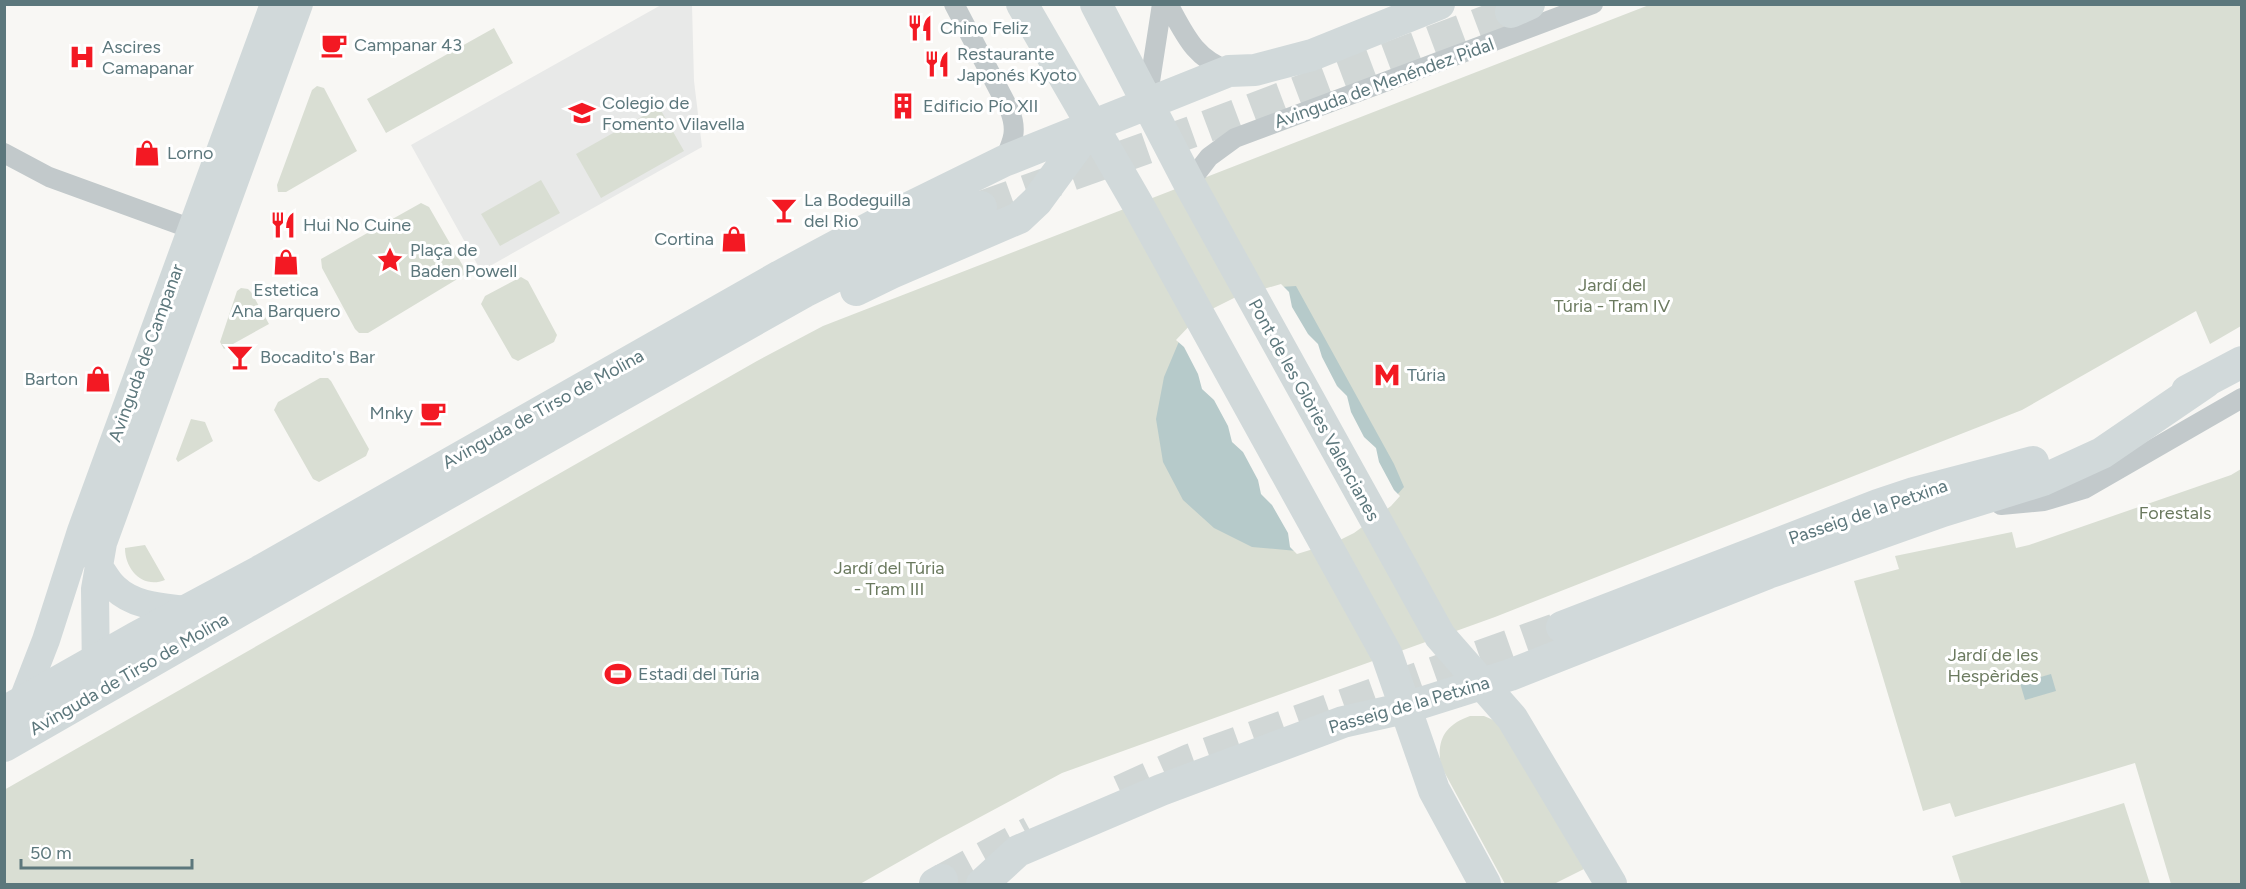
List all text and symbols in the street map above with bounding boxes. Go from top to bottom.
restaurant icon: Chino Feliz [905,13,935,43]
place label: Chino Feliz [940,17,1029,39]
cafe icon: Campanar 43 [319,30,349,60]
street label: Avinguda de Menéndez Pidal [1271,33,1497,133]
place label: Campanar 43 [354,34,462,56]
place label: Ascires Camapanar [102,36,194,79]
hospital icon: Ascires Camapanar [67,42,97,72]
place label: Restaurante Japonés Kyoto [957,43,1077,86]
restaurant icon: Restaurante Japonés Kyoto [922,49,952,79]
building icon: Edificio Pío XII [888,91,918,121]
place label: Colegio de Fomento Vilavella [602,92,745,135]
place label: Edificio Pío XII [923,95,1038,117]
school or university icon: Colegio de Fomento Vilavella [567,98,597,128]
shop icon: Lorno [132,138,162,168]
place label: Lorno [167,142,213,164]
place label: La Bodeguilla del Rio [804,189,911,232]
bar icon: La Bodeguilla del Rio [769,195,799,225]
restaurant icon: Hui No Cuine [268,210,298,240]
place label: Hui No Cuine [303,214,411,236]
shop icon: Cortina [719,224,749,254]
place label: Cortina [654,228,714,250]
place label: Plaça de Baden Powell [410,239,517,282]
place icon: Plaça de Baden Powell [375,245,405,275]
shop icon: Estetica Ana Barquero [271,247,301,277]
street label: Avinguda de Campanar [104,261,188,445]
park label: Jardí del Túria - Tram IV [1554,274,1671,317]
place label: Estetica Ana Barquero [232,279,340,322]
street label: Pont de les Glòries Valencianes [1244,295,1384,525]
bar icon: Bocadito's Bar [225,342,255,372]
street label: Avinguda de Tirso de Molina [439,344,647,474]
place label: Bocadito's Bar [260,346,375,368]
metro station icon: Túria [1372,360,1402,390]
shop icon: Barton [83,364,113,394]
place label: Túria [1407,364,1446,386]
place label: Barton [24,368,78,390]
cafe icon: Mnky [418,398,448,428]
place label: Mnky [370,402,414,424]
street label: Passeig de la Petxina [1786,475,1950,549]
park label: Forestals [2139,502,2211,524]
park label: Jardí del Túria - Tram III [833,557,945,600]
street label: Avinguda de Tirso de Molina [25,608,233,740]
park label: Jardí de les Hespèrides [1947,644,2039,687]
sports icon: Estadi del Túria [603,659,633,689]
place label: Estadi del Túria [638,663,760,685]
street label: Passeig de la Petxina [1326,671,1492,739]
scale bar [21,832,192,870]
text: 50 m [30,842,72,864]

